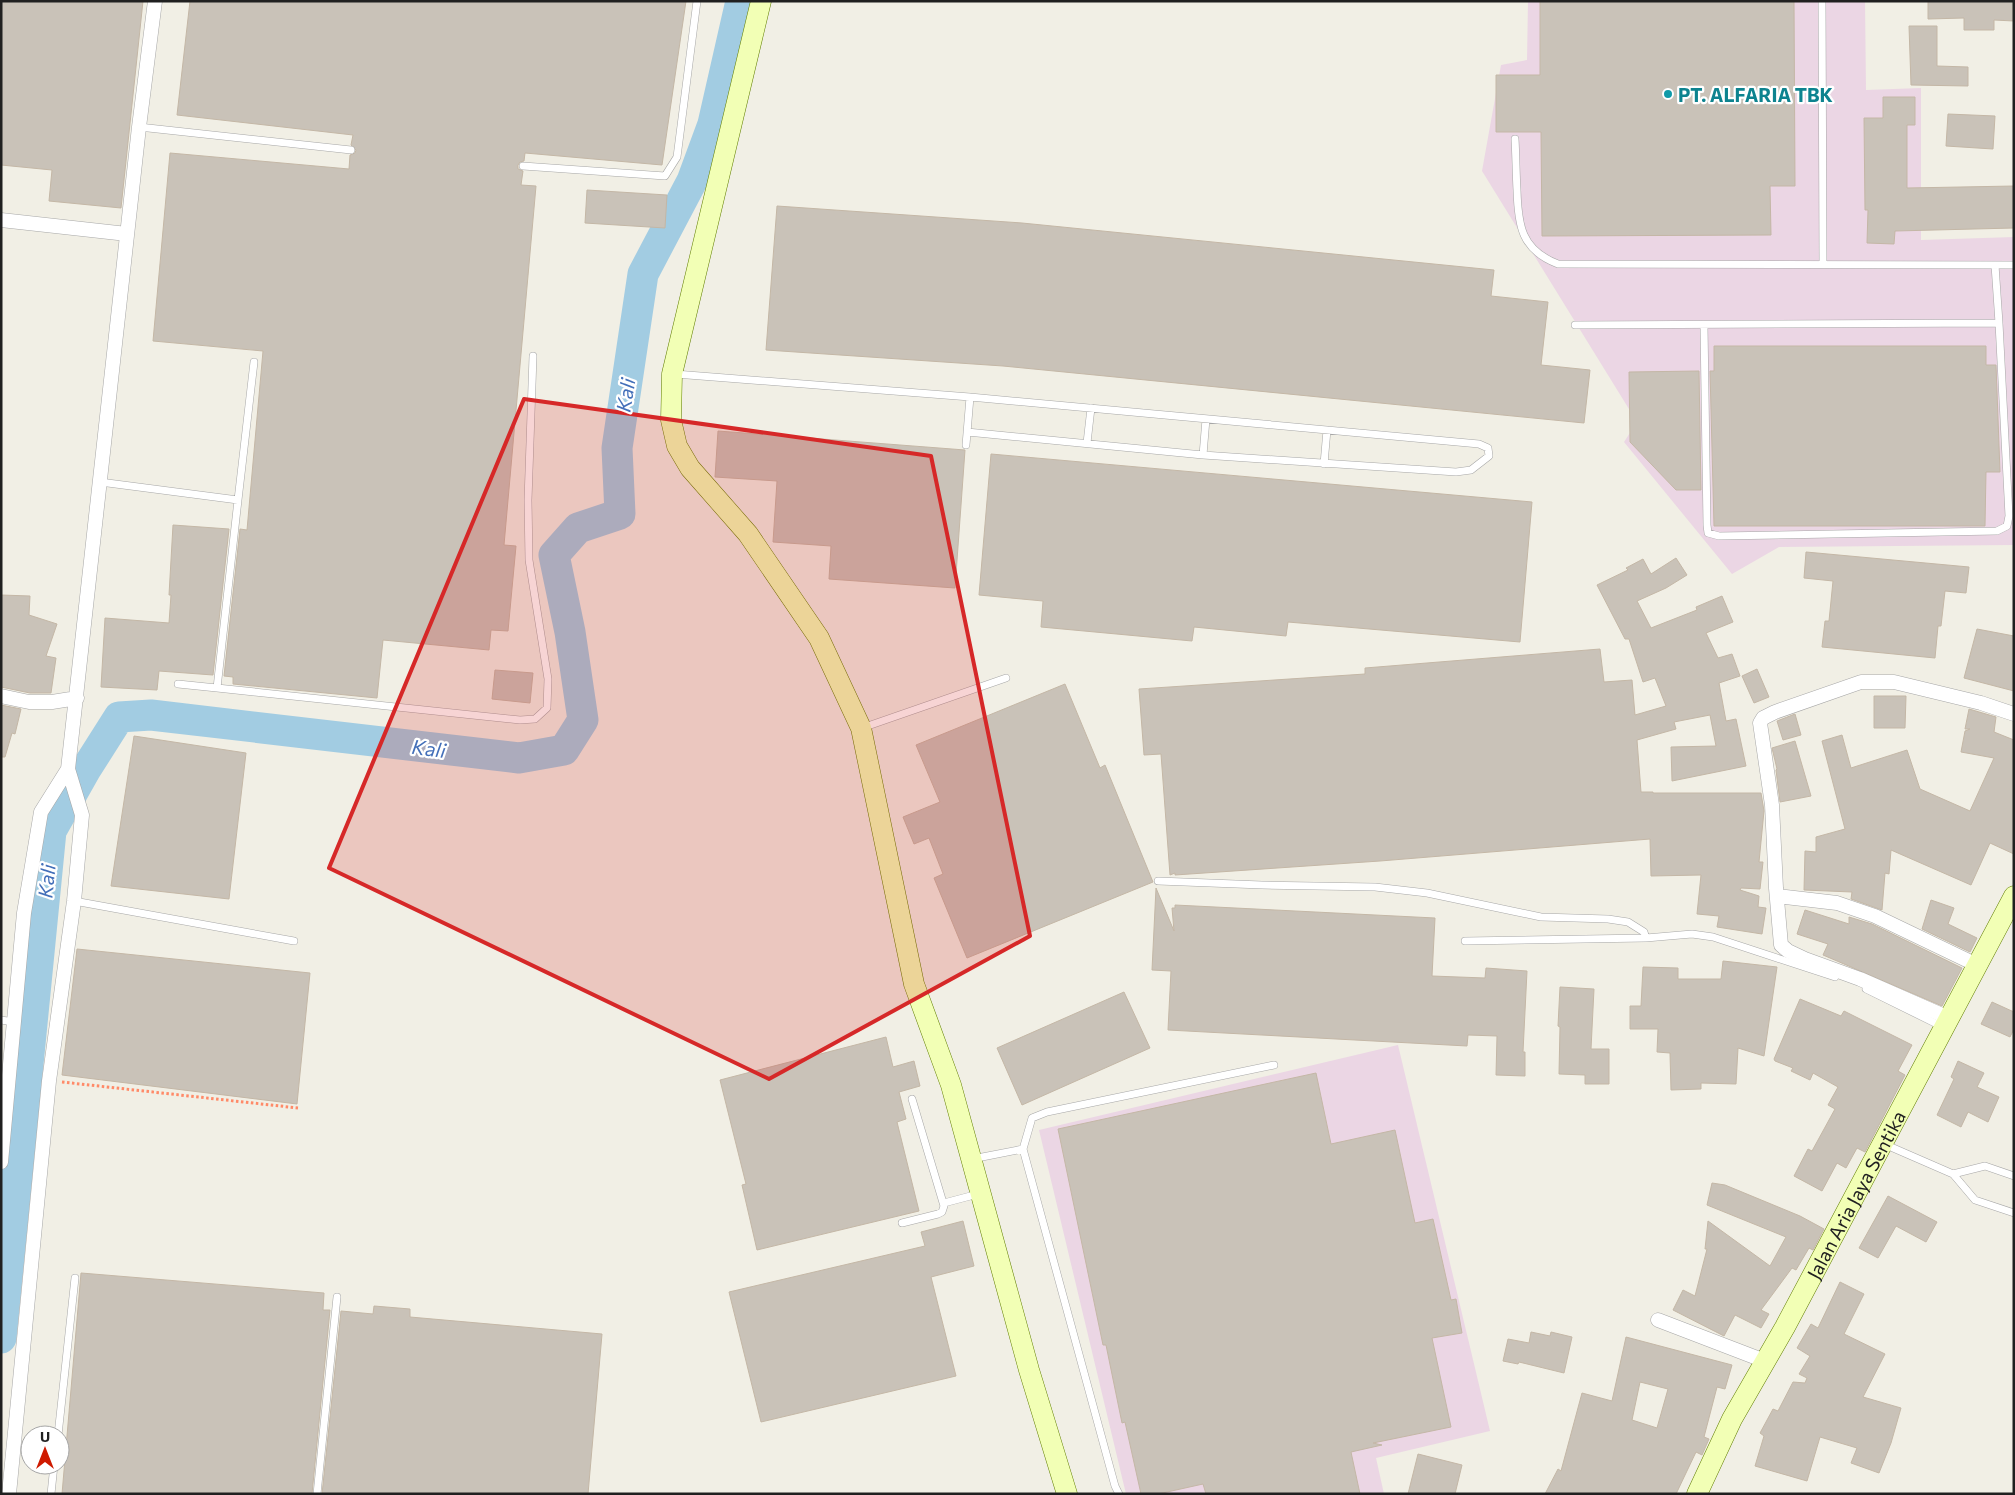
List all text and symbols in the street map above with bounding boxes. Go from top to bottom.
place label: PT. ALFARIA TBK [1678,83,1833,106]
marker: PT. ALFARIA TBK [1662,88,1674,100]
water label: Kali [610,375,640,414]
water label: Kali [411,734,448,762]
water label: Kali [32,862,60,899]
street label: Jalan Aria Jaya Sentika [1801,1106,1910,1283]
north arrow [20,1425,70,1475]
text: U [40,1428,50,1445]

